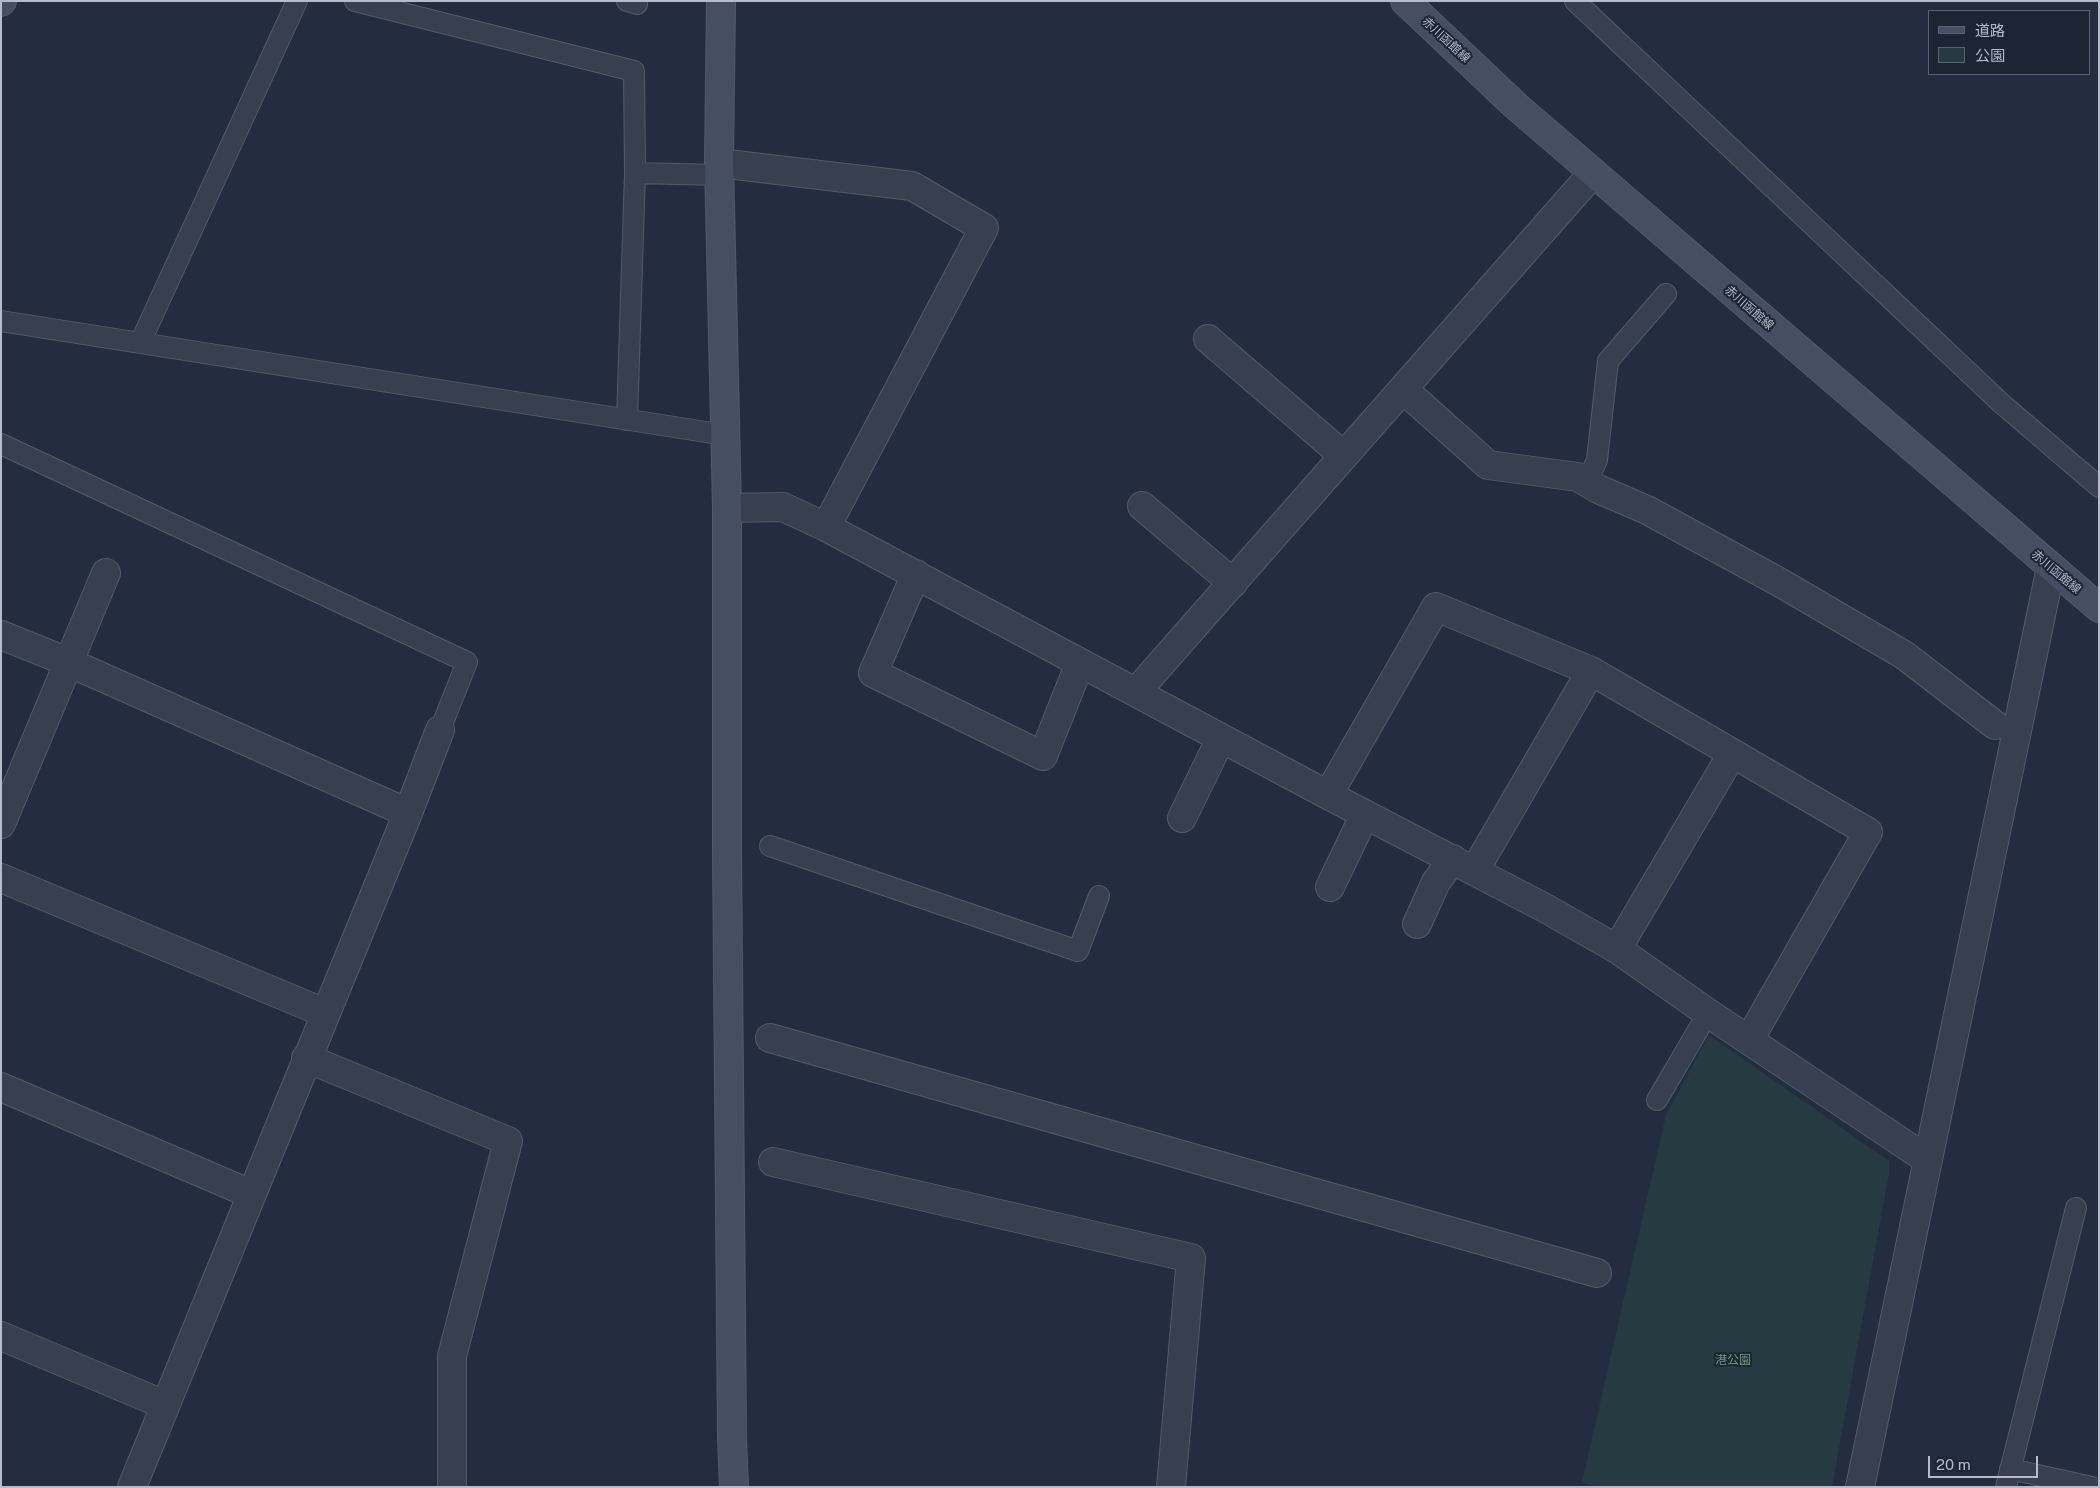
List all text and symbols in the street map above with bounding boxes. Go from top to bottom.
legend [1928,10,2090,75]
street label: 赤川函館線 [1419,14,1473,66]
text: 道路 [1975,22,2005,39]
text: 公園 [1975,47,2005,64]
street label: 赤川函館線 [1722,283,1776,333]
street label: 赤川函館線 [2028,547,2084,597]
park label: 港公園 [1715,1353,1751,1367]
scale bar [1930,1446,2040,1478]
text: 20 m [1936,1456,1971,1473]

